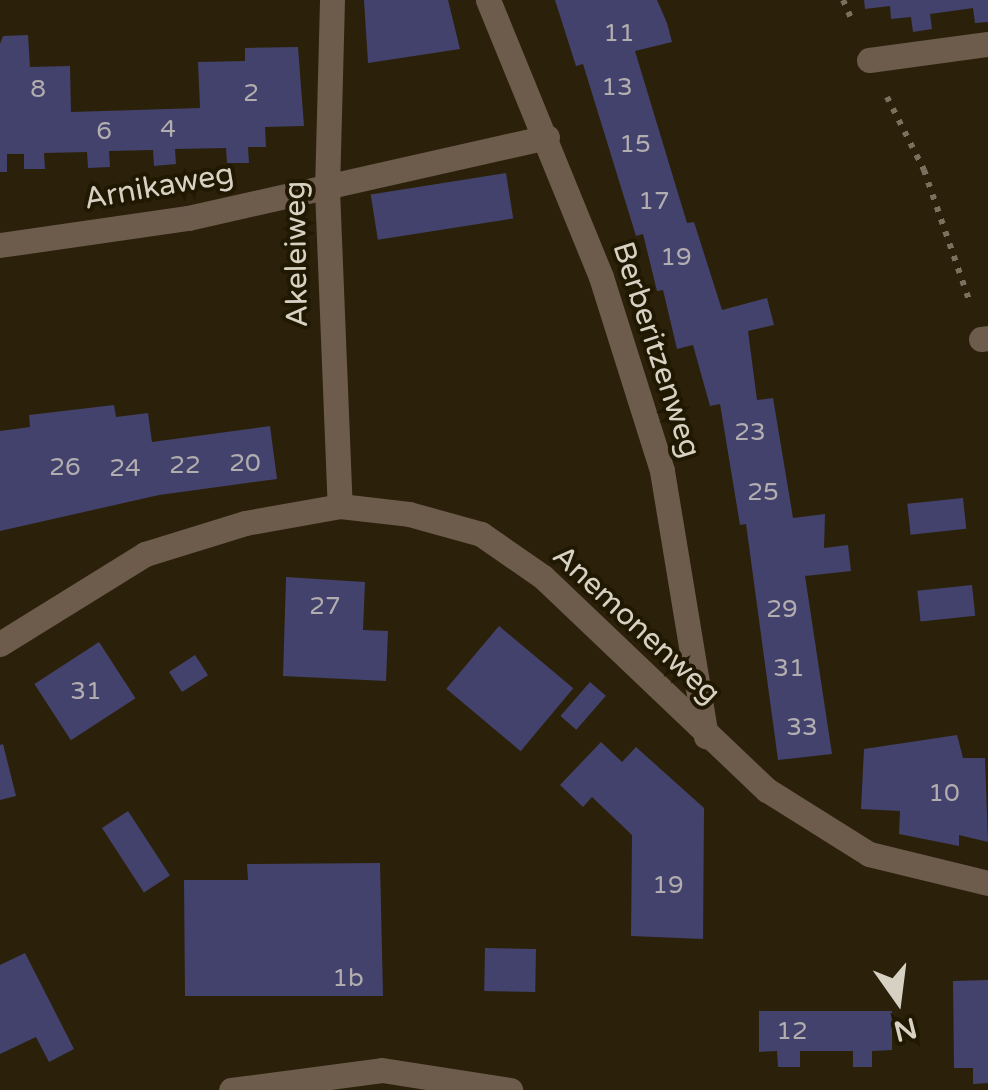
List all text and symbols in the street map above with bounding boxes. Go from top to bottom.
house number: 11 [603,18,635,48]
house number: 13 [601,72,633,102]
house number: 8 [30,74,46,104]
house number: 2 [243,78,259,108]
house number: 4 [160,114,176,144]
house number: 6 [96,116,112,146]
house number: 15 [619,129,651,159]
street label: Arnikaweg [81,156,237,218]
street label: Akeleiweg [278,180,316,328]
house number: 17 [638,186,670,216]
street label: Berberitzenweg [604,238,708,462]
house number: 19 [660,242,692,272]
house number: 23 [734,417,766,447]
house number: 20 [229,448,261,478]
house number: 22 [169,450,201,480]
house number: 26 [49,452,81,482]
house number: 24 [109,453,141,483]
house number: 25 [747,477,779,507]
street label: Anemonenweg [545,538,727,712]
house number: 27 [309,591,341,621]
house number: 29 [766,594,798,624]
house number: 31 [773,653,805,683]
house number: 31 [70,676,102,706]
house number: 33 [786,712,818,742]
house number: 10 [928,778,960,808]
house number: 19 [652,870,684,900]
north arrow [848,950,948,1050]
house number: 1b [332,963,364,993]
text: N [890,1010,920,1048]
house number: 12 [776,1016,808,1046]

